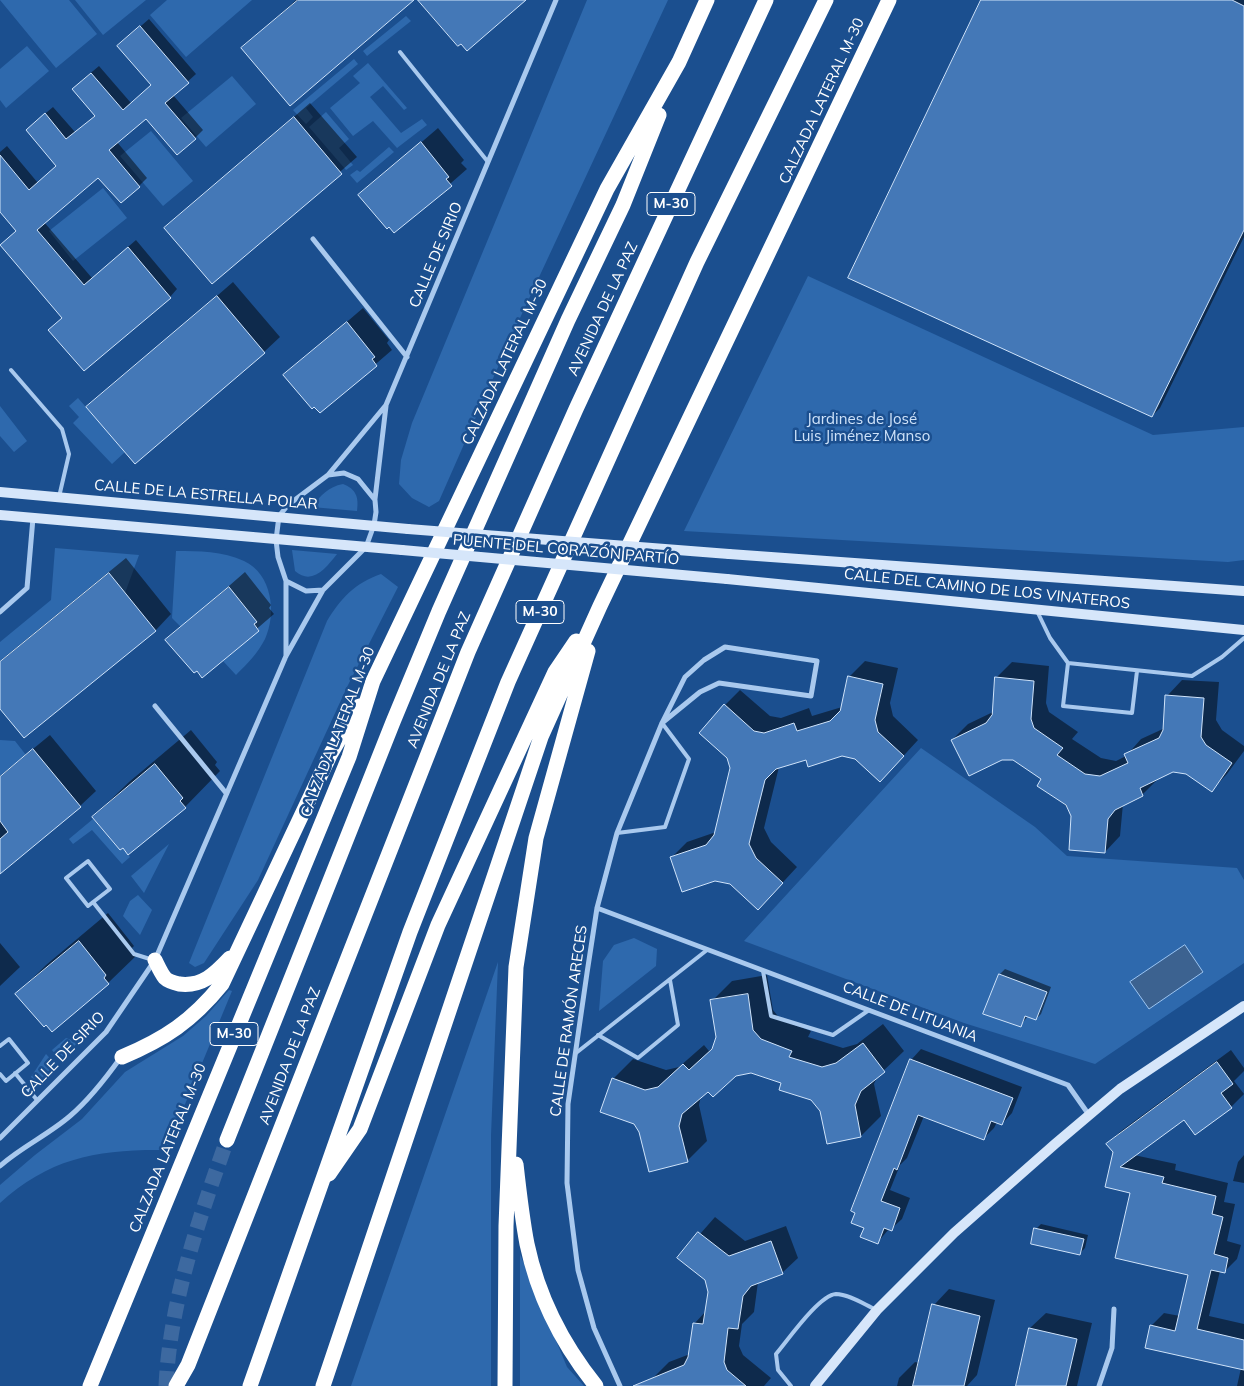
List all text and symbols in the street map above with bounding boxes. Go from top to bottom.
street label: CALZADA LATERAL M-30 [776,15,868,187]
road number: M-30 [647,192,695,215]
street label: CALLE DE SIRIO [406,199,466,311]
street label: AVENIDA DE LA PAZ [564,239,642,379]
street label: CALZADA LATERAL M-30 [459,276,551,448]
park label: Jardines de José Luis Jiménez Manso [794,410,930,445]
street label: CALLE DE LA ESTRELLA POLAR [93,476,319,514]
street label: PUENTE DEL CORAZÓN PARTÍO [452,531,680,569]
street label: CALLE DEL CAMINO DE LOS VINATEROS [843,565,1131,613]
road number: M-30 [516,600,564,624]
street label: AVENIDA DE LA PAZ [403,609,475,751]
street label: CALZADA LATERAL M-30 [297,644,379,820]
street label: CALLE DE RAMÓN ARECES [547,924,591,1118]
street label: CALLE DE LITUANIA [840,978,980,1046]
street label: AVENIDA DE LA PAZ [255,985,325,1127]
street label: CALLE DE SIRIO [17,1008,109,1102]
road number: M-30 [210,1022,258,1046]
street label: CALZADA LATERAL M-30 [126,1061,210,1235]

